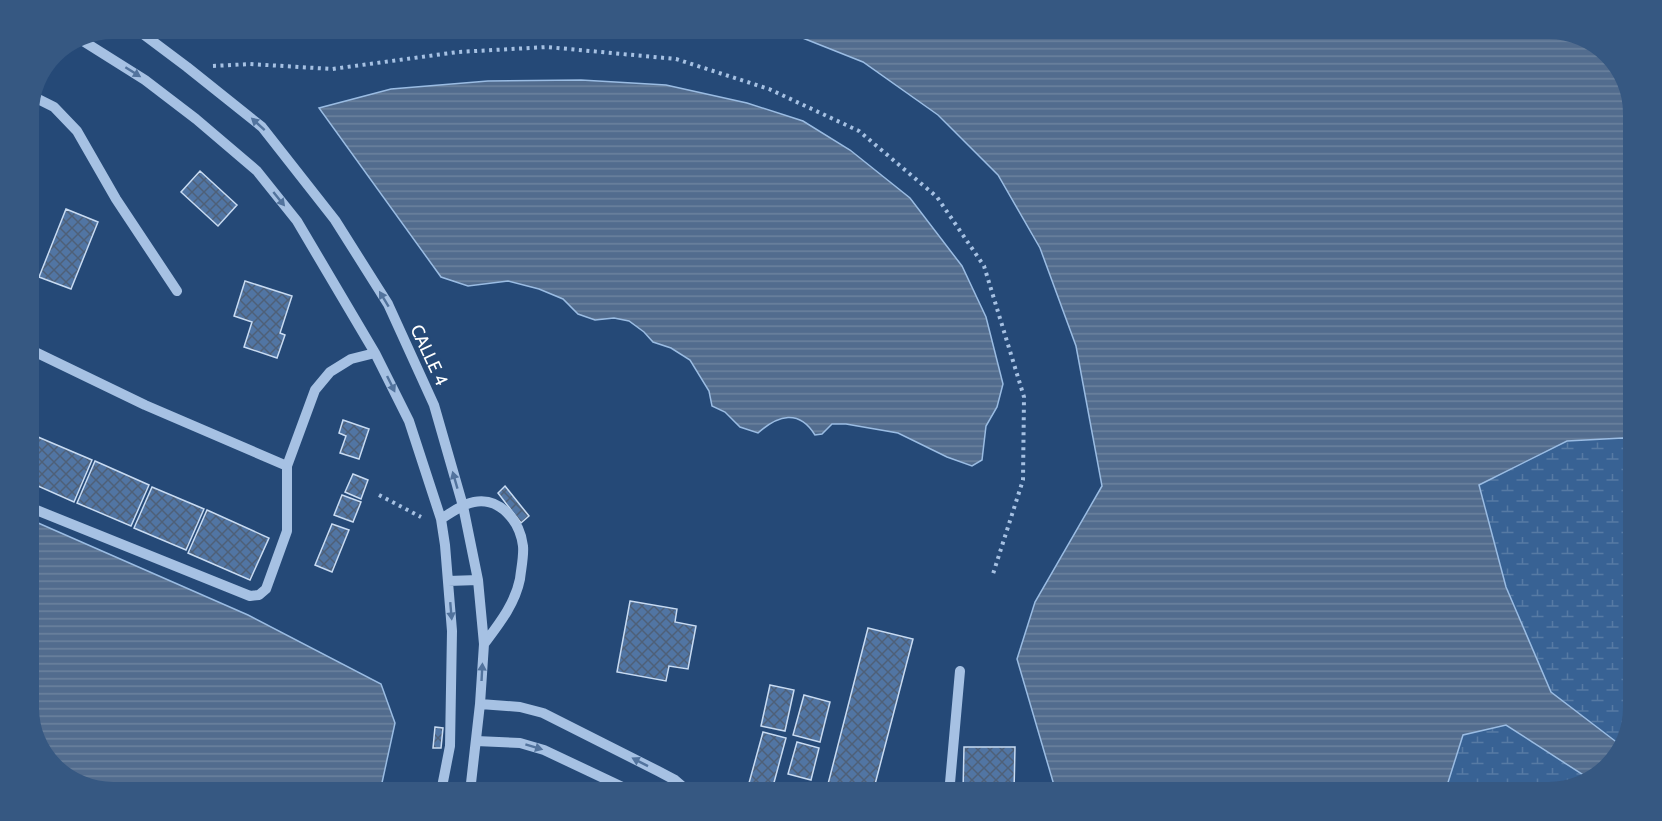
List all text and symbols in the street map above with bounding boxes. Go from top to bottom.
one-way arrow [125,66,141,77]
one-way arrow [251,118,266,131]
one-way arrow [273,191,286,207]
one-way arrow [379,290,389,307]
street label: CALLE 4 [405,321,453,389]
one-way arrow [386,375,395,392]
one-way arrow [450,471,459,489]
one-way arrow [446,602,456,621]
one-way arrow [478,662,487,681]
one-way arrow [525,743,543,752]
one-way arrow [632,757,649,767]

